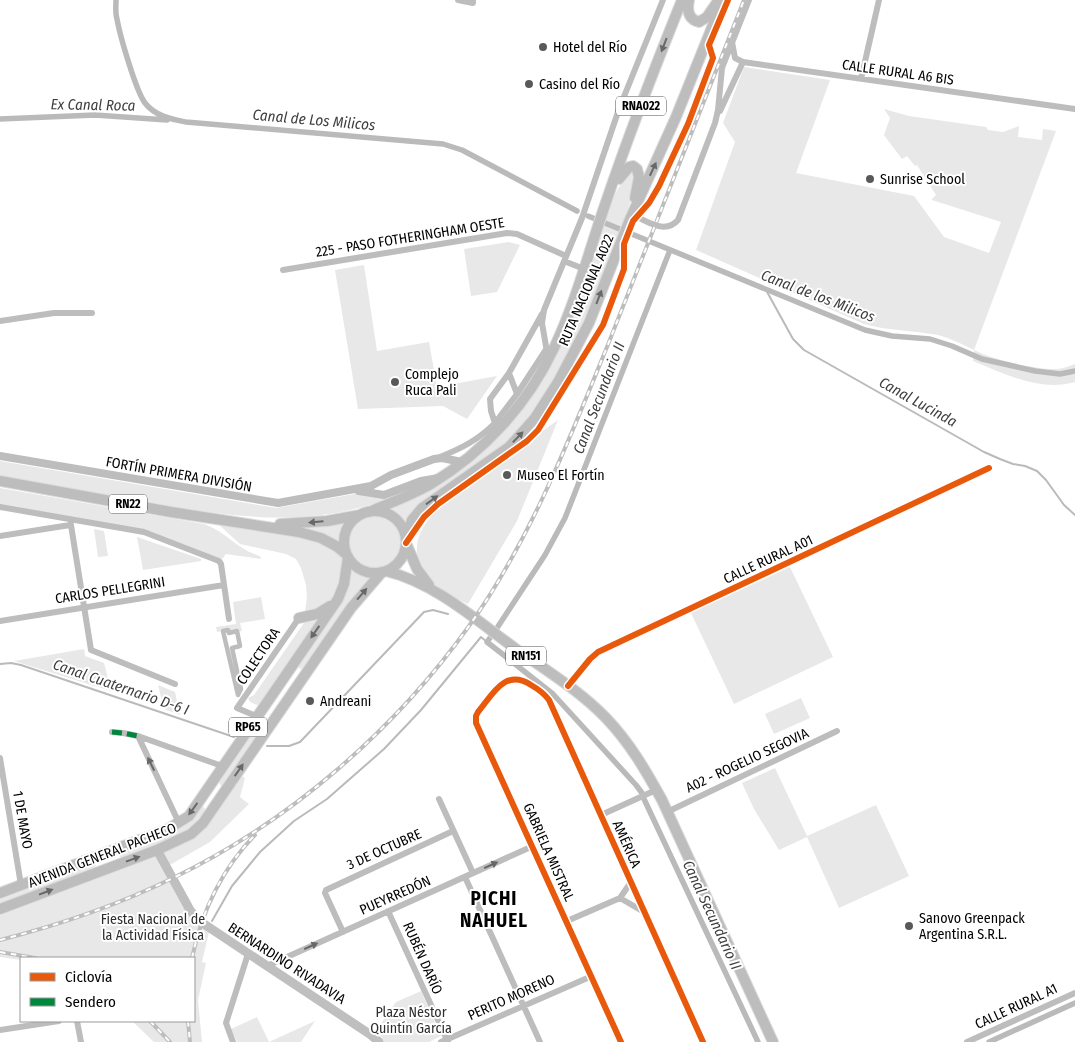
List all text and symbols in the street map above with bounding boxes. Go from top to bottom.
one-way arrow [660,38,668,53]
place label: Hotel del Río [553,39,627,56]
marker: Hotel del Río [537,41,549,53]
street label: CALLE RURAL A6 BIS [841,56,955,89]
place label: Casino del Río [539,76,620,93]
marker: Casino del Río [523,78,535,90]
water label: Ex Canal Roca [50,95,136,115]
road number: RNA022 [616,96,666,115]
water label: Canal de Los Milicos [252,106,377,134]
one-way arrow [649,162,657,176]
place label: Sunrise School [880,171,965,188]
marker: Sunrise School [864,173,876,185]
street label: 225 - PASO FOTHERINGHAM OESTE [314,214,506,261]
street label: RUTA NACIONAL A022 [555,232,618,349]
water label: Canal de los Milicos [759,266,878,326]
one-way arrow [596,290,604,304]
water label: Canal Secundario II [569,340,629,456]
place label: Complejo Ruca Pali [405,366,459,399]
water label: Canal Lucinda [876,373,960,431]
marker: Complejo Ruca Pali [389,376,401,388]
one-way arrow [512,431,524,443]
street label: FORTÍN PRIMERA DIVISIÓN [105,452,253,496]
place label: Museo El Fortín [517,467,605,484]
marker: Museo El Fortín [501,469,513,481]
road number: RN22 [109,494,147,514]
one-way arrow [425,495,438,506]
one-way arrow [308,518,324,526]
street label: CALLE RURAL A01 [721,531,816,588]
street label: CARLOS PELLEGRINI [54,573,166,608]
one-way arrow [357,587,368,600]
street label: COLECTORA [233,624,284,688]
one-way arrow [310,625,320,639]
road number: RN151 [506,646,546,666]
water label: Canal Cuaternario D-6 I [51,655,191,719]
place label: Andreani [320,693,371,710]
marker: Andreani [304,695,316,707]
road number: RP65 [229,718,267,736]
street label: A02 - ROGELIO SEGOVIA [683,724,812,796]
one-way arrow [147,757,155,771]
one-way arrow [234,763,244,777]
street label: 1 DE MAYO [9,790,36,851]
street label: GABRIELA MISTRAL [519,800,578,904]
one-way arrow [188,803,198,816]
street label: AMÉRICA [609,818,646,871]
street label: AVENIDA GENERAL PACHECO [26,819,179,892]
street label: 3 DE OCTUBRE [344,825,425,873]
one-way arrow [126,855,141,863]
water label: Canal Secundario II [679,858,745,972]
one-way arrow [484,860,498,868]
street label: PUEYRREDÓN [356,871,434,919]
district label: PICHI NAHUEL [460,887,528,932]
one-way arrow [39,888,54,896]
place label: Sanovo Greenpack Argentina S.R.L. [919,910,1025,943]
park label: Fiesta Nacional de la Actividad Física [101,911,205,944]
street label: BERNARDINO RIVADAVIA [225,919,349,1008]
street label: RUBÉN DARÍO [399,919,447,997]
marker: Sanovo Greenpack Argentina S.R.L. [903,920,915,932]
one-way arrow [304,942,318,950]
legend [20,957,195,1022]
text: Ciclovía [65,968,112,986]
street label: PERITO MORENO [465,971,557,1024]
street label: CALLE RURAL A1 [972,980,1060,1033]
text: Sendero [65,993,116,1011]
park label: Plaza Néstor Quintín García [370,1004,452,1037]

